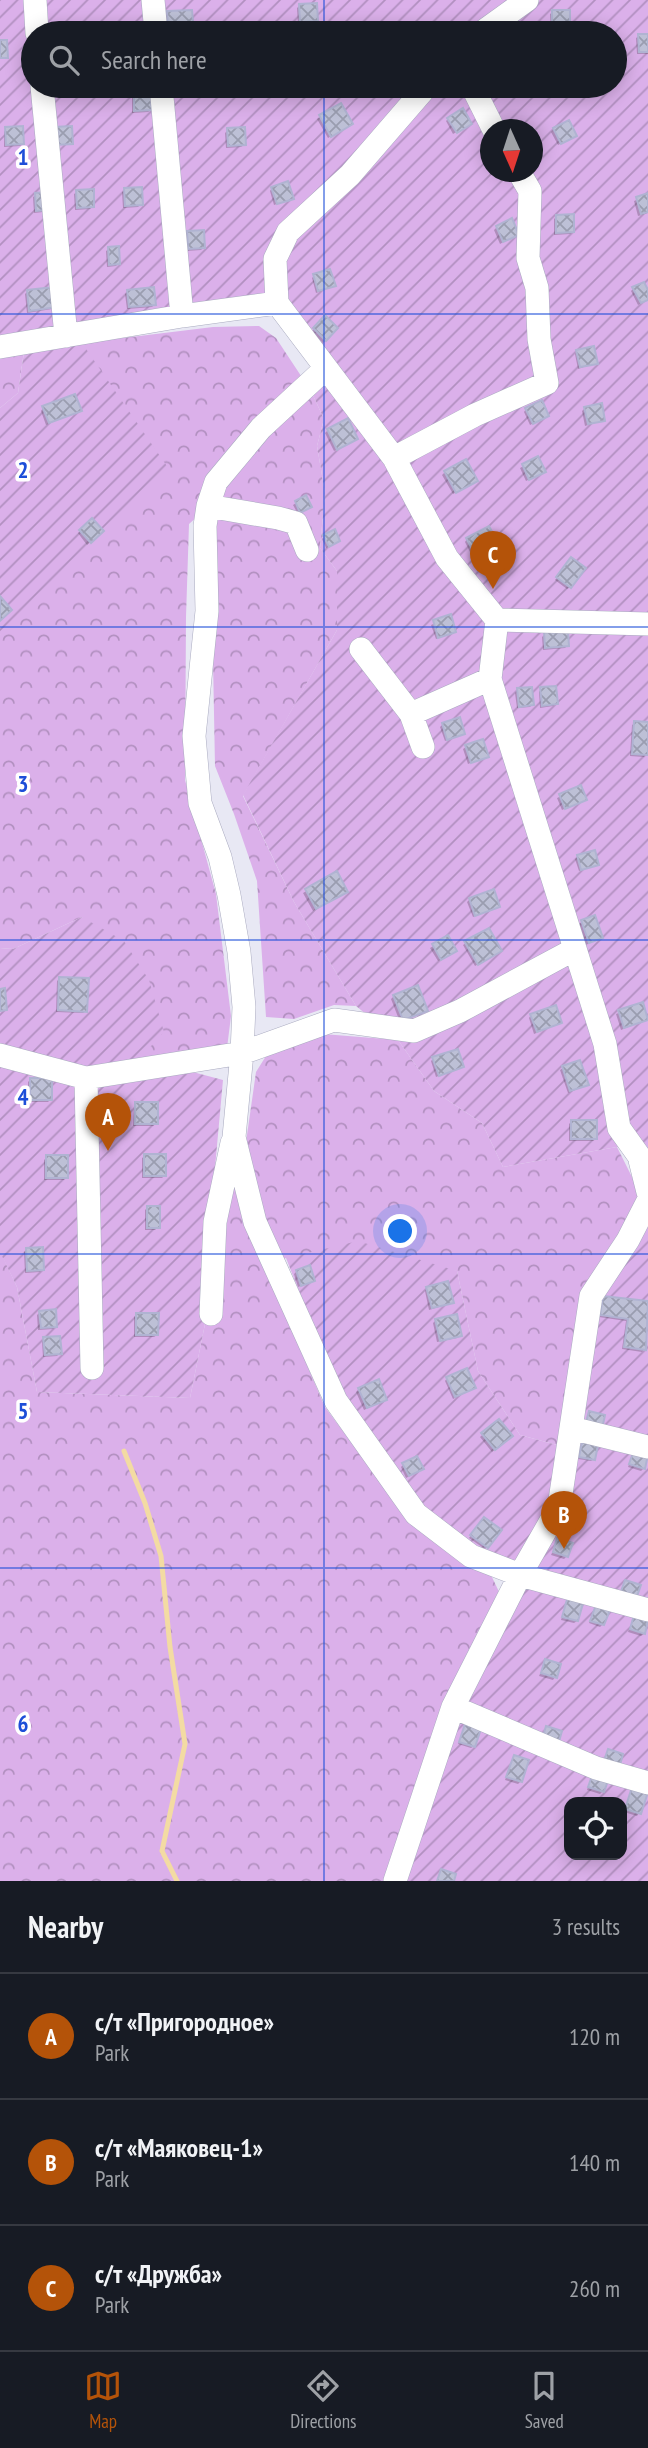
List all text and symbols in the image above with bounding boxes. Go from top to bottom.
search box [21,21,627,98]
icon: search [45,41,83,79]
text: Search here [101,43,207,76]
north arrow [480,119,543,182]
text: 1 [18,142,29,171]
text: 2 [18,455,29,484]
pin: C [470,531,516,589]
text: 3 [18,769,29,798]
text: 4 [18,1082,29,1111]
pin: A [85,1093,131,1151]
your location [383,1214,417,1248]
text: 5 [18,1396,29,1425]
pin: B [541,1491,587,1549]
text: 6 [18,1709,29,1738]
map controls [564,1797,627,1860]
button: locate [564,1797,627,1860]
text: Nearby [28,1907,103,1946]
text: 3 results [552,1912,620,1941]
text: с/т «Пригородное» [95,2005,274,2038]
text: A [45,2022,57,2051]
text: 120 m [569,2022,620,2051]
text: Park [95,2038,129,2067]
text: с/т «Маяковец-1» [95,2131,263,2164]
text: B [45,2148,57,2177]
text: 140 m [569,2148,620,2177]
text: Park [95,2164,129,2193]
text: с/т «Дружба» [95,2257,222,2290]
text: C [46,2274,56,2303]
text: 260 m [569,2274,620,2303]
text: Park [95,2290,129,2319]
tab: Map [84,2367,122,2433]
tab: Directions [290,2367,356,2433]
tab: Saved [525,2367,564,2433]

